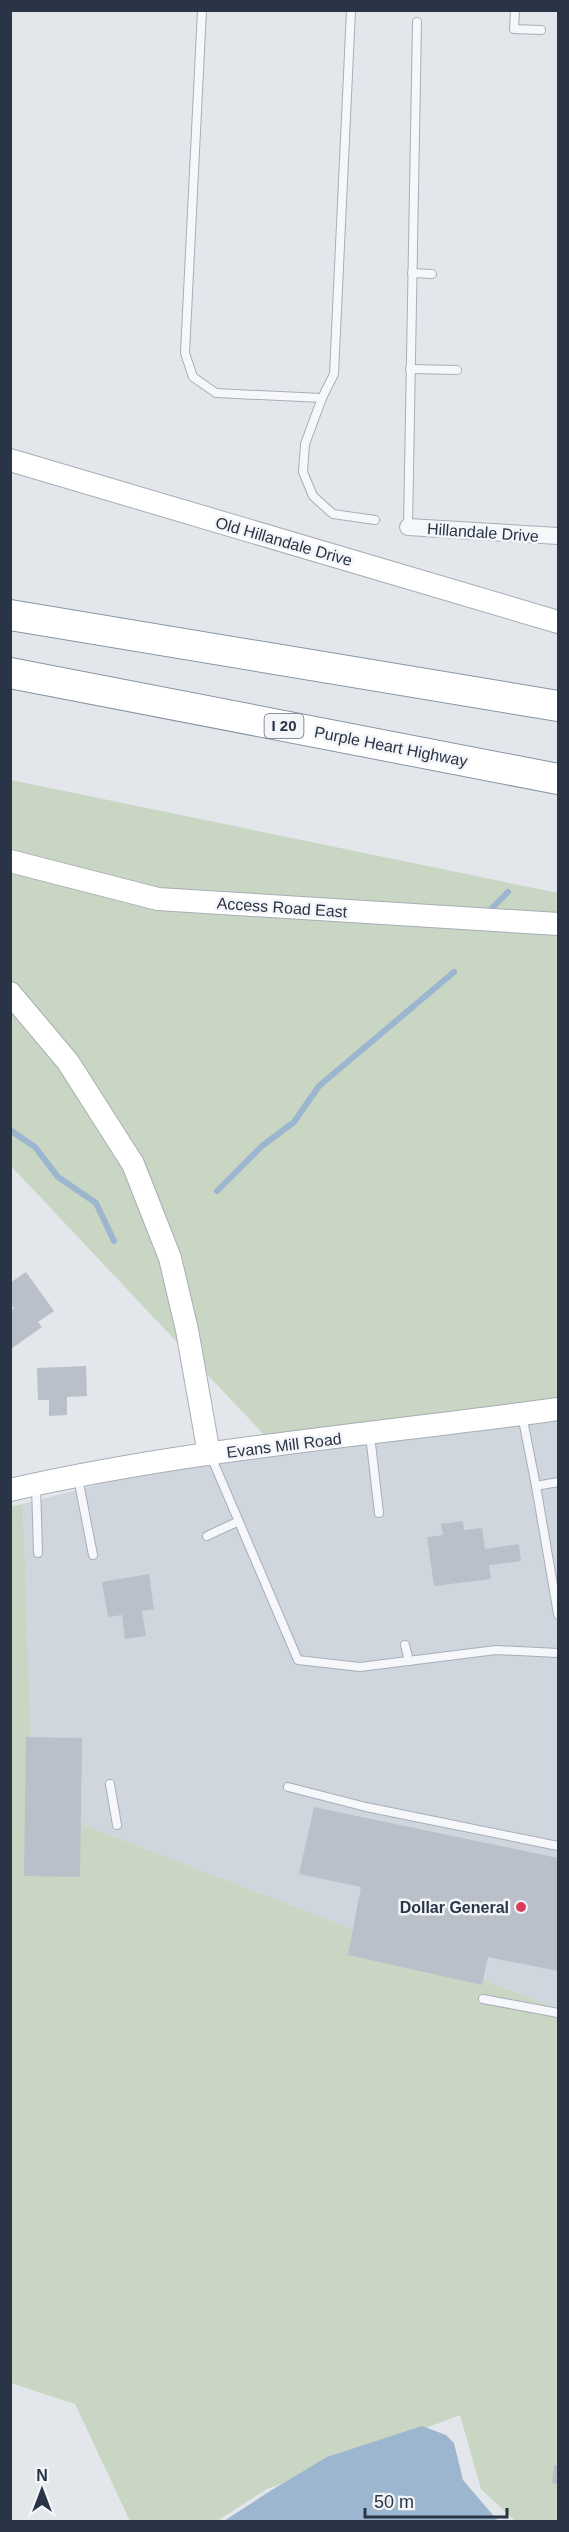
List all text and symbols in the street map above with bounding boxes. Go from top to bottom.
street label: Old Hillandale Drive [214,514,354,569]
street label: Hillandale Drive [426,520,540,545]
road number: I 20 [264,714,304,738]
street label: Purple Heart Highway [313,723,469,770]
street label: Access Road East [216,894,348,921]
street label: Evans Mill Road [226,1430,342,1461]
place label: Dollar General [400,1899,509,1916]
marker: Dollar General [514,1900,528,1914]
north arrow [12,2460,72,2520]
text: N [36,2467,48,2484]
scale bar [365,2481,508,2519]
text: 50 m [374,2492,414,2512]

